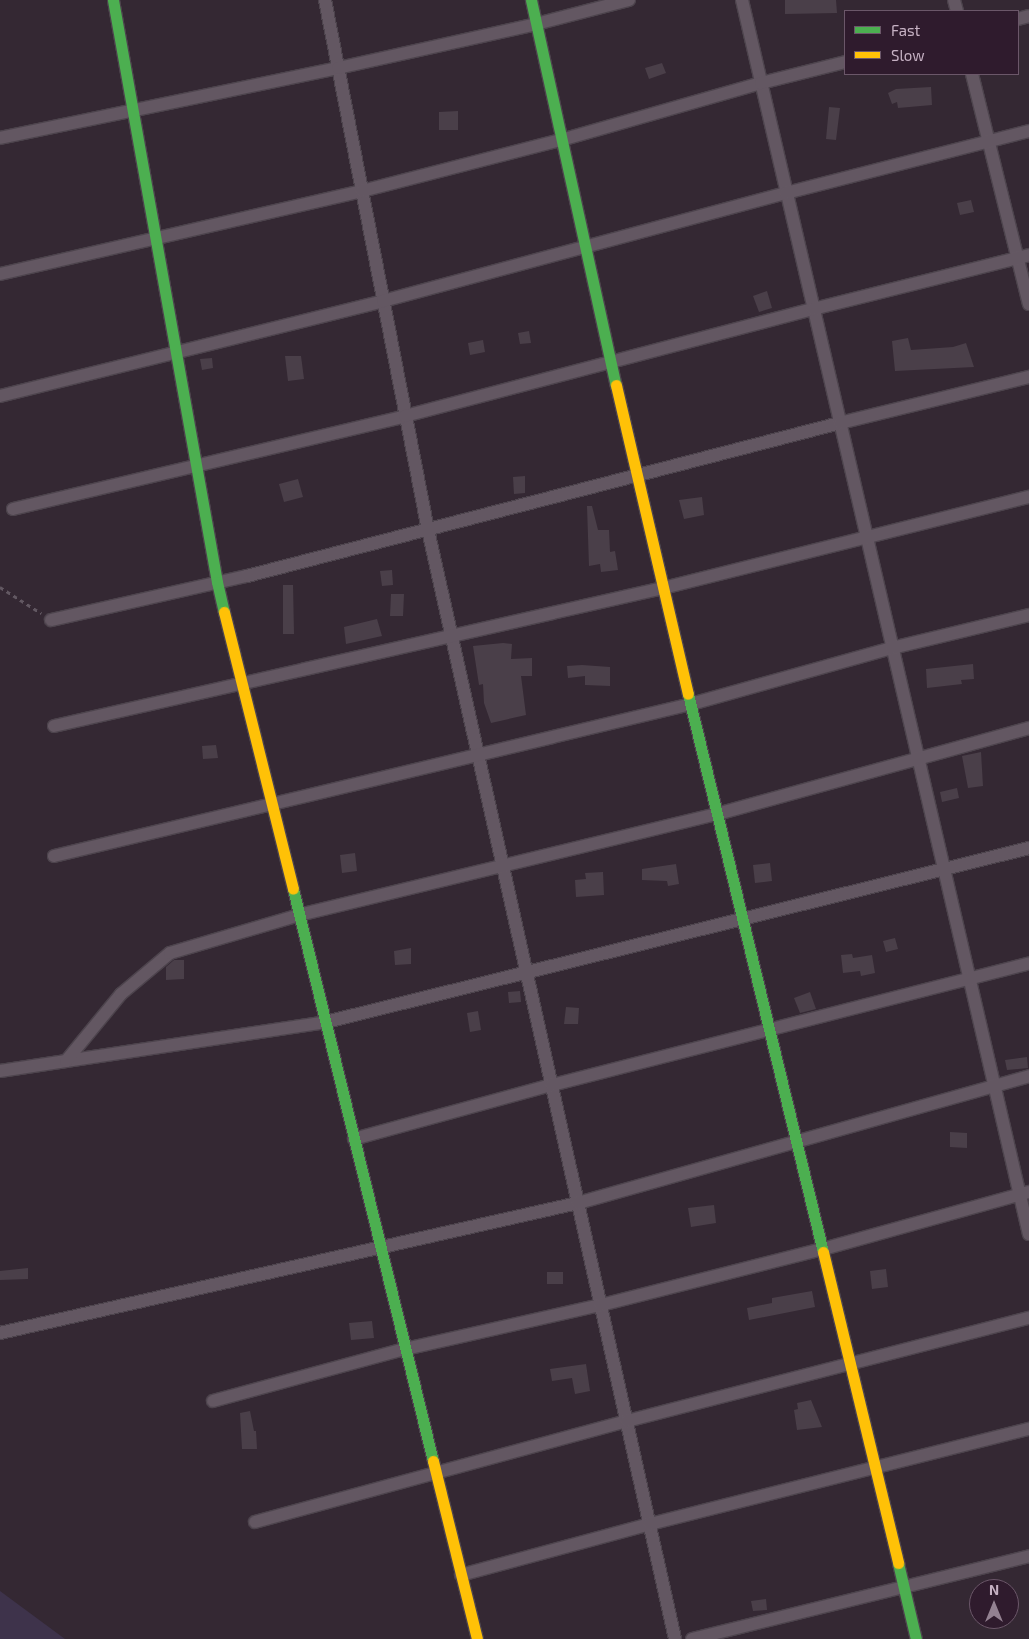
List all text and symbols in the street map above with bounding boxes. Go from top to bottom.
legend [844,10,1019,75]
text: Fast [891,21,920,39]
text: Slow [891,46,925,64]
north arrow [969,1579,1019,1629]
text: N [989,1581,999,1598]

